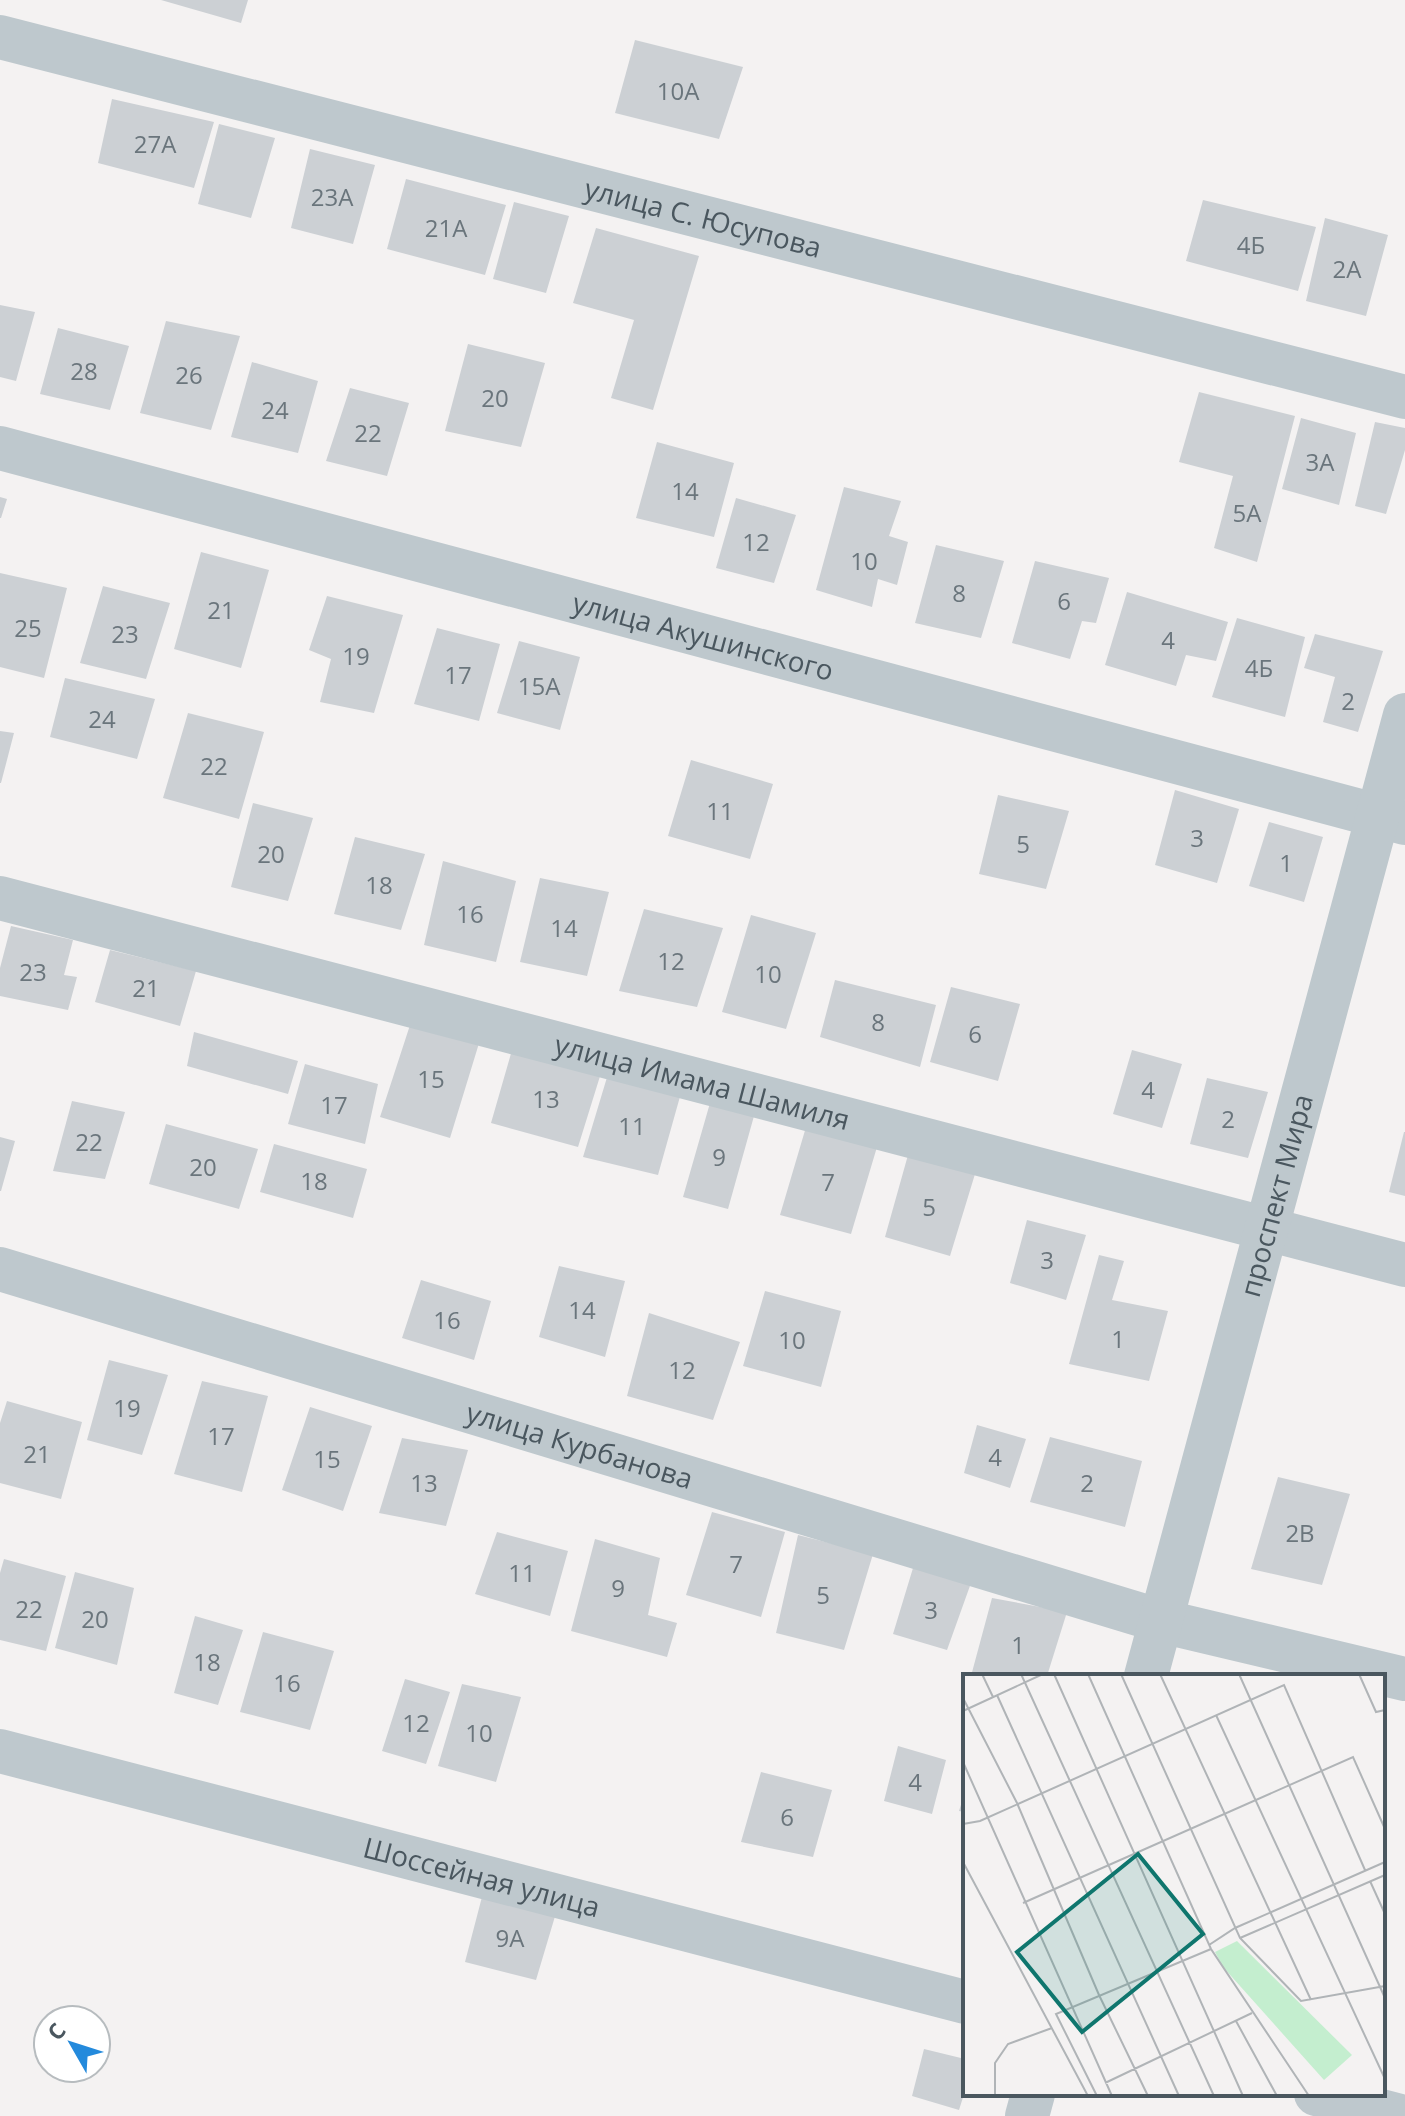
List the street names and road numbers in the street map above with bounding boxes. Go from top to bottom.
street label: улица С. Юсупова [581,169,826,266]
street label: улица Акушинского [569,583,838,689]
street label: улица Имама Шамиля [551,1025,854,1138]
street label: проспект Мира [1230,1090,1321,1301]
street label: улица Курбанова [462,1393,698,1497]
street label: Шоссейная улица [360,1827,604,1925]

